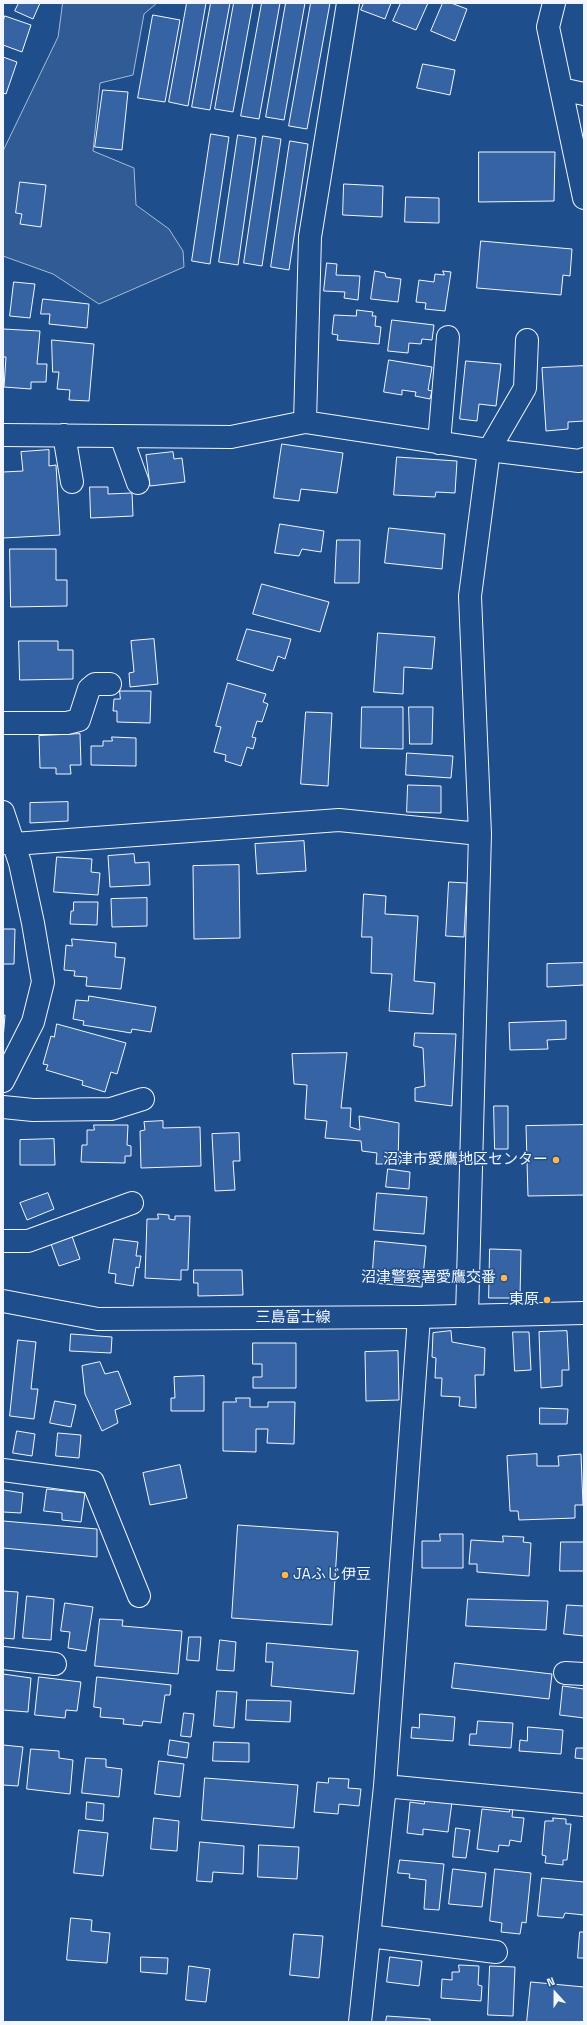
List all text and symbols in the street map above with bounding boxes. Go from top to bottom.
place label: 沼津市愛鷹地区センター [383,1151,548,1169]
marker: 沼津市愛鷹地区センター [551,1155,561,1165]
place label: 沼津警察署愛鷹交番 [361,1269,496,1287]
marker: 沼津警察署愛鷹交番 [499,1273,509,1283]
place label: 東原 [509,1291,539,1309]
marker: 東原 [542,1295,552,1305]
street label: 三島富士線 [256,1309,330,1327]
place label: JAふじ伊豆 [293,1566,371,1584]
marker: JAふじ伊豆 [280,1570,290,1580]
north arrow [535,1973,575,2013]
text: N [545,1974,557,1990]

